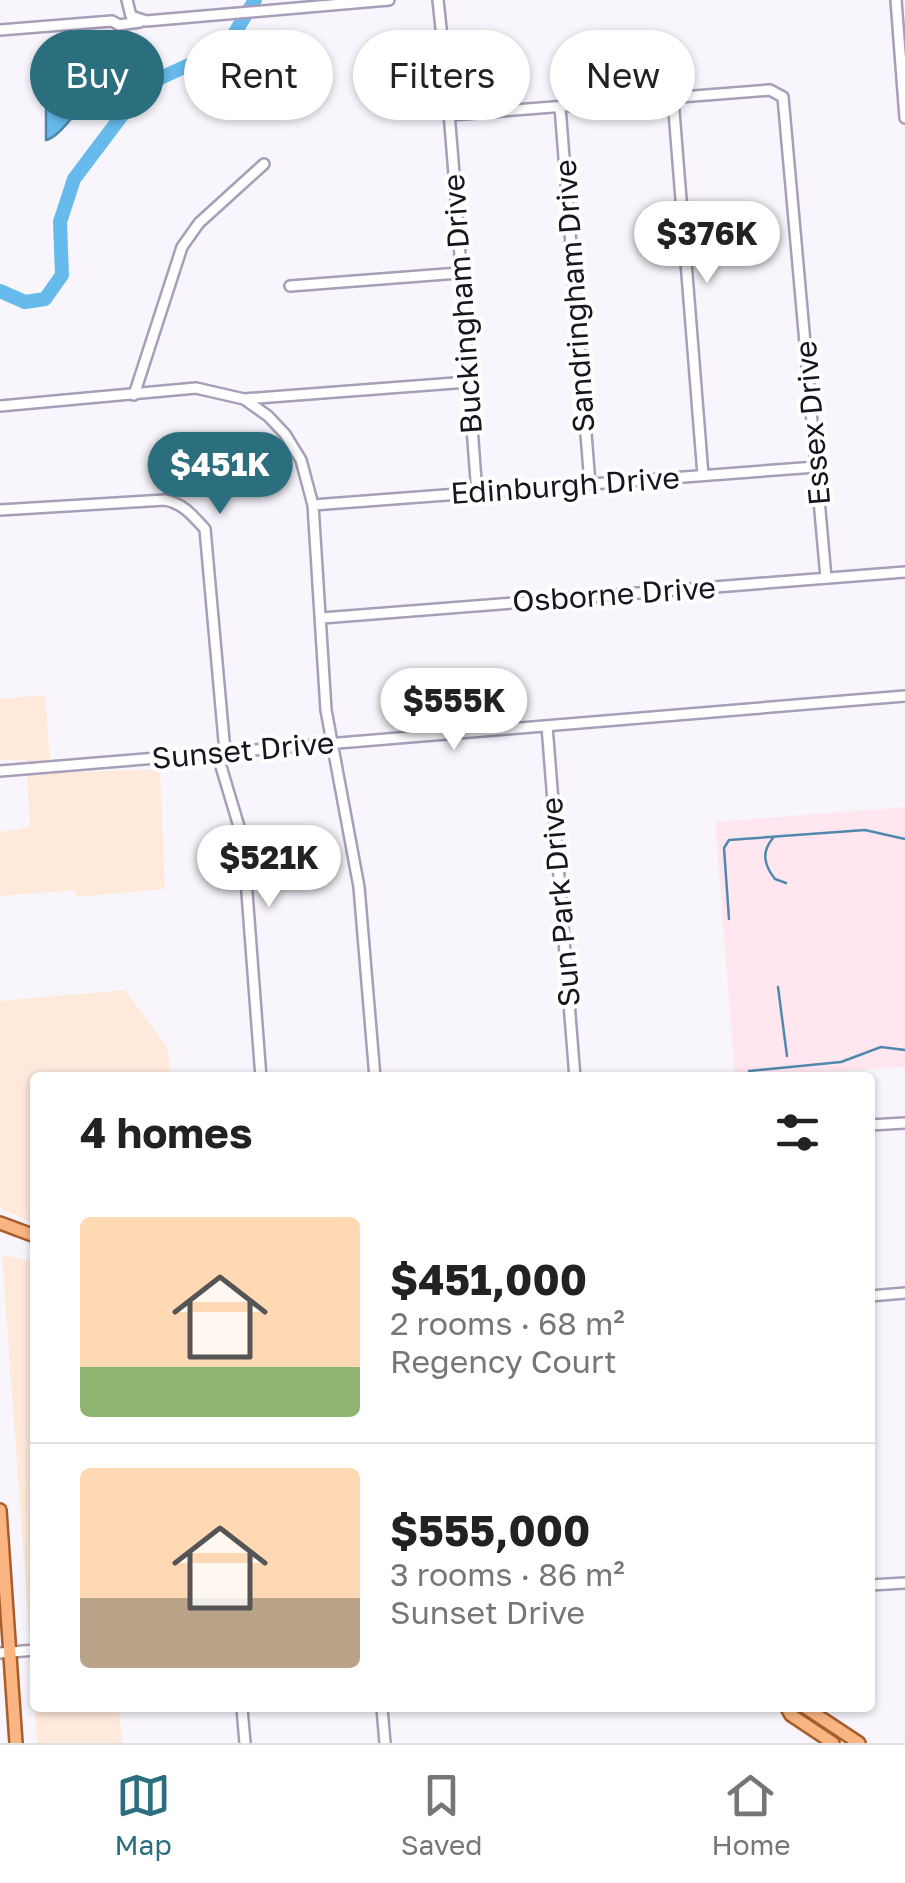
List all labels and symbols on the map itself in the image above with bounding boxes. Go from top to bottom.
street label: Sandringham Drive [547,158,601,434]
street label: Buckingham Drive [435,173,489,435]
pin: $376K [637,201,777,286]
street label: Essex Drive [787,339,837,507]
pin: $451K [150,432,290,517]
street label: Edinburgh Drive [449,459,681,511]
street label: Osborne Drive [511,569,717,619]
pin: $555K [384,668,524,753]
street label: Sunset Drive [150,724,336,776]
street label: Sun Park Drive [533,796,587,1008]
pin: $521K [199,825,339,910]

